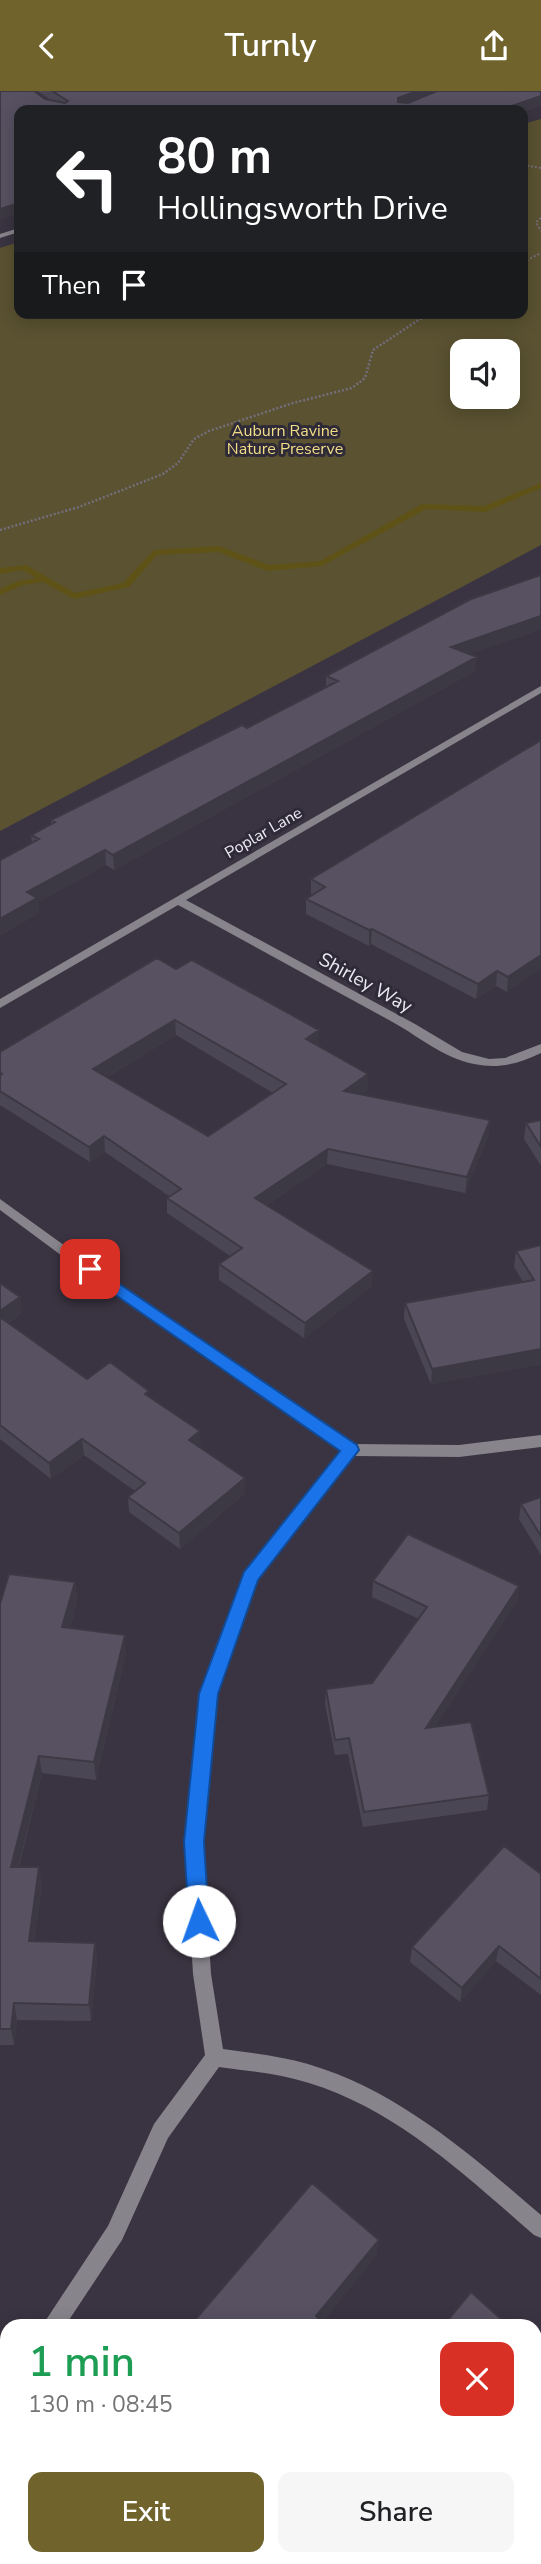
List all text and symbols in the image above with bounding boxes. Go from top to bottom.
text: Turnly [225,24,316,67]
icon: back [28,27,66,65]
icon: share [475,27,513,65]
text: 80 m [157,123,272,190]
icon: left [42,133,133,224]
text: Hollingsworth Drive [157,187,448,230]
icon: arrive [115,266,153,304]
text: Then [42,268,101,303]
map controls [450,339,520,409]
button: sound [450,339,520,409]
park label: Auburn Ravine Nature Preserve [227,420,343,460]
street label: Poplar Lane [221,802,306,864]
street label: Shirley Way [314,946,417,1019]
pin [60,1239,120,1299]
icon: arrive [71,1250,109,1288]
position arrow [162,1884,236,1958]
text: 1 min [28,2334,135,2391]
button: close [440,2342,514,2416]
text: 130 m · 08:45 [28,2389,173,2420]
button: Exit [28,2472,264,2552]
button: Share [278,2472,514,2552]

